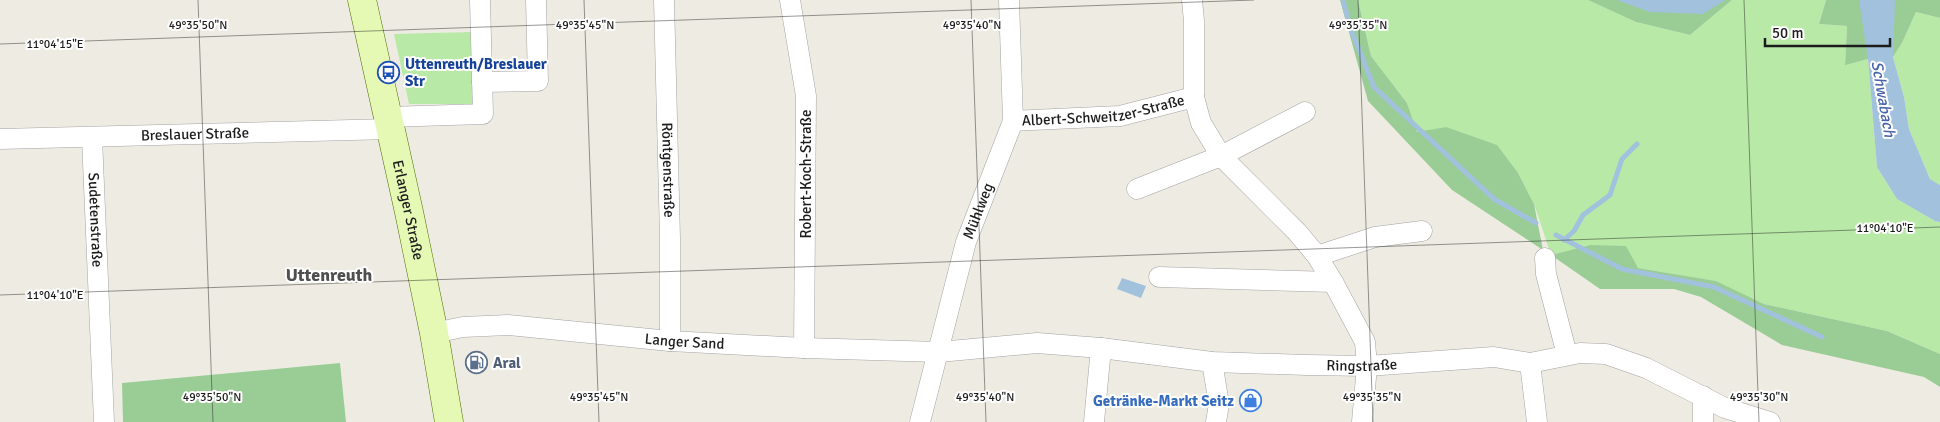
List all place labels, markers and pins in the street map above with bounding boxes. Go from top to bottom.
place label: Uttenreuth/Breslauer Str [405,55,547,90]
bus stop icon: Uttenreuth/Breslauer Str [377,61,401,85]
fuel station icon: Aral [465,351,489,375]
place label: Aral [493,354,521,372]
shop icon: Getränke-Markt Seitz [1238,389,1262,413]
place label: Getränke-Markt Seitz [1093,392,1234,410]

